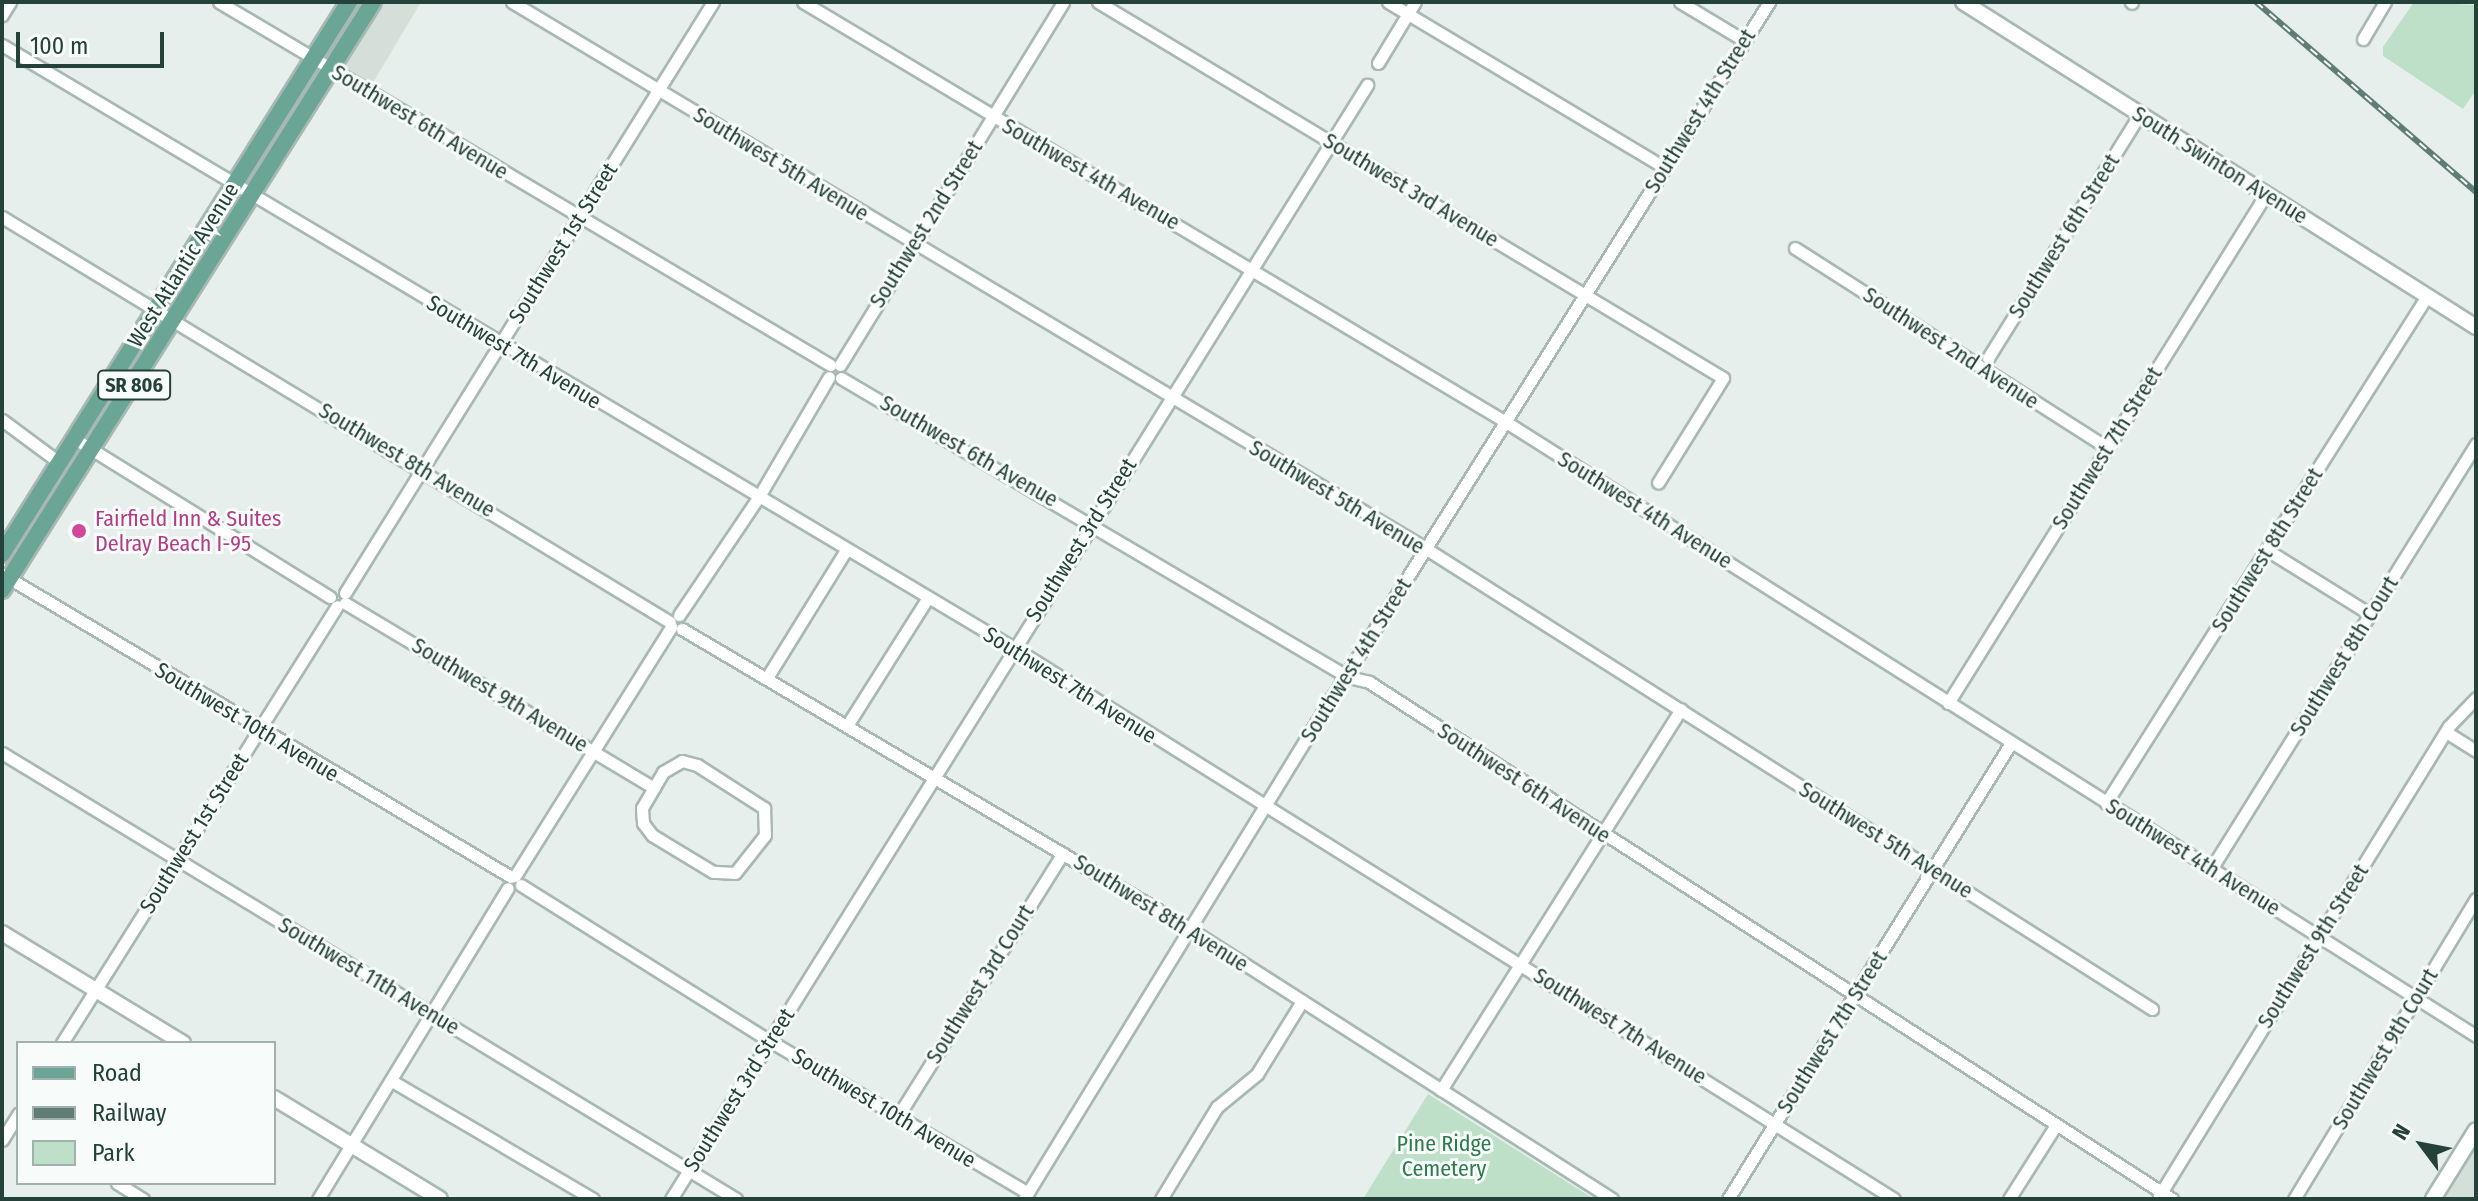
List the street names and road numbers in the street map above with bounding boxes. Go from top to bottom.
street label: Southwest 4th Street [1639,24,1761,198]
street label: Southwest 6th Avenue [327,59,513,185]
street label: South Swinton Avenue [2127,100,2313,230]
street label: Southwest 5th Avenue [689,101,873,227]
street label: Southwest 4th Avenue [998,112,1184,236]
street label: Southwest 3rd Avenue [1319,127,1503,253]
street label: Southwest 2nd Street [864,136,988,312]
street label: Southwest 6th Street [2003,149,2125,323]
street label: Southwest 1st Street [503,158,623,328]
street label: West Atlantic Avenue [122,178,244,352]
street label: Southwest 2nd Avenue [1858,281,2044,415]
street label: Southwest 7th Avenue [422,289,606,415]
street label: Southwest 7th Street [2046,362,2168,534]
road number: SR 806 [96,369,172,401]
street label: Southwest 6th Avenue [875,389,1063,513]
street label: Southwest 8th Avenue [314,397,500,523]
street label: Southwest 5th Avenue [1245,434,1429,560]
street label: Southwest 4th Avenue [1553,446,1737,574]
street label: Southwest 3rd Street [1020,453,1142,627]
street label: Southwest 8th Street [2206,463,2328,637]
street label: Southwest 8th Court [2284,571,2404,741]
street label: Southwest 4th Street [1295,573,1417,747]
street label: Southwest 7th Avenue [979,621,1161,749]
street label: Southwest 9th Avenue [407,632,593,758]
street label: Southwest 10th Avenue [150,657,344,787]
street label: Southwest 6th Avenue [1433,717,1615,849]
street label: Southwest 1st Street [134,748,254,918]
street label: Southwest 5th Avenue [1794,776,1978,904]
street label: Southwest 4th Avenue [2101,793,2285,921]
street label: Southwest 8th Avenue [1069,849,1253,977]
street label: Southwest 9th Street [2252,859,2374,1033]
street label: Southwest 3rd Court [920,900,1040,1068]
street label: Southwest 11th Avenue [274,911,464,1041]
street label: Southwest 7th Street [1771,946,1893,1118]
street label: Southwest 7th Avenue [1529,962,1711,1090]
street label: Southwest 9th Court [2327,964,2443,1134]
street label: Southwest 3rd Street [678,1003,800,1177]
street label: Southwest 10th Avenue [787,1043,981,1173]

